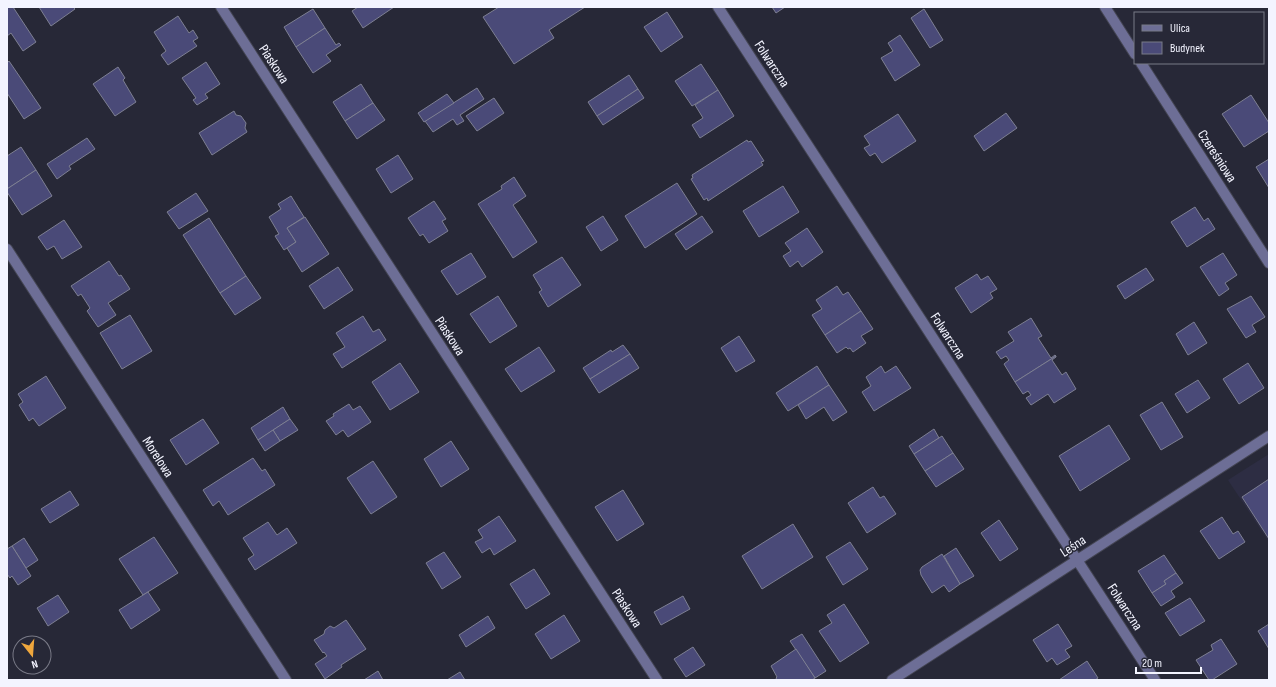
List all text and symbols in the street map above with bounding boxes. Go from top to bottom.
legend [1134,12,1264,64]
text: Ulica [1170,21,1190,36]
street label: Folwarczna [751,37,793,91]
street label: Piaskowa [255,41,293,87]
text: Budynek [1170,41,1205,56]
street label: Czereśniowa [1194,127,1240,185]
street label: Folwarczna [927,309,969,363]
street label: Piaskowa [431,313,469,359]
street label: Morelowa [139,434,177,480]
street label: Leśna [1057,532,1089,560]
street label: Folwarczna [1104,580,1146,634]
street label: Piaskowa [608,585,646,631]
north arrow [12,635,52,675]
scale bar [1136,649,1201,675]
text: 20 m [1142,656,1162,671]
text: N [30,657,39,671]

